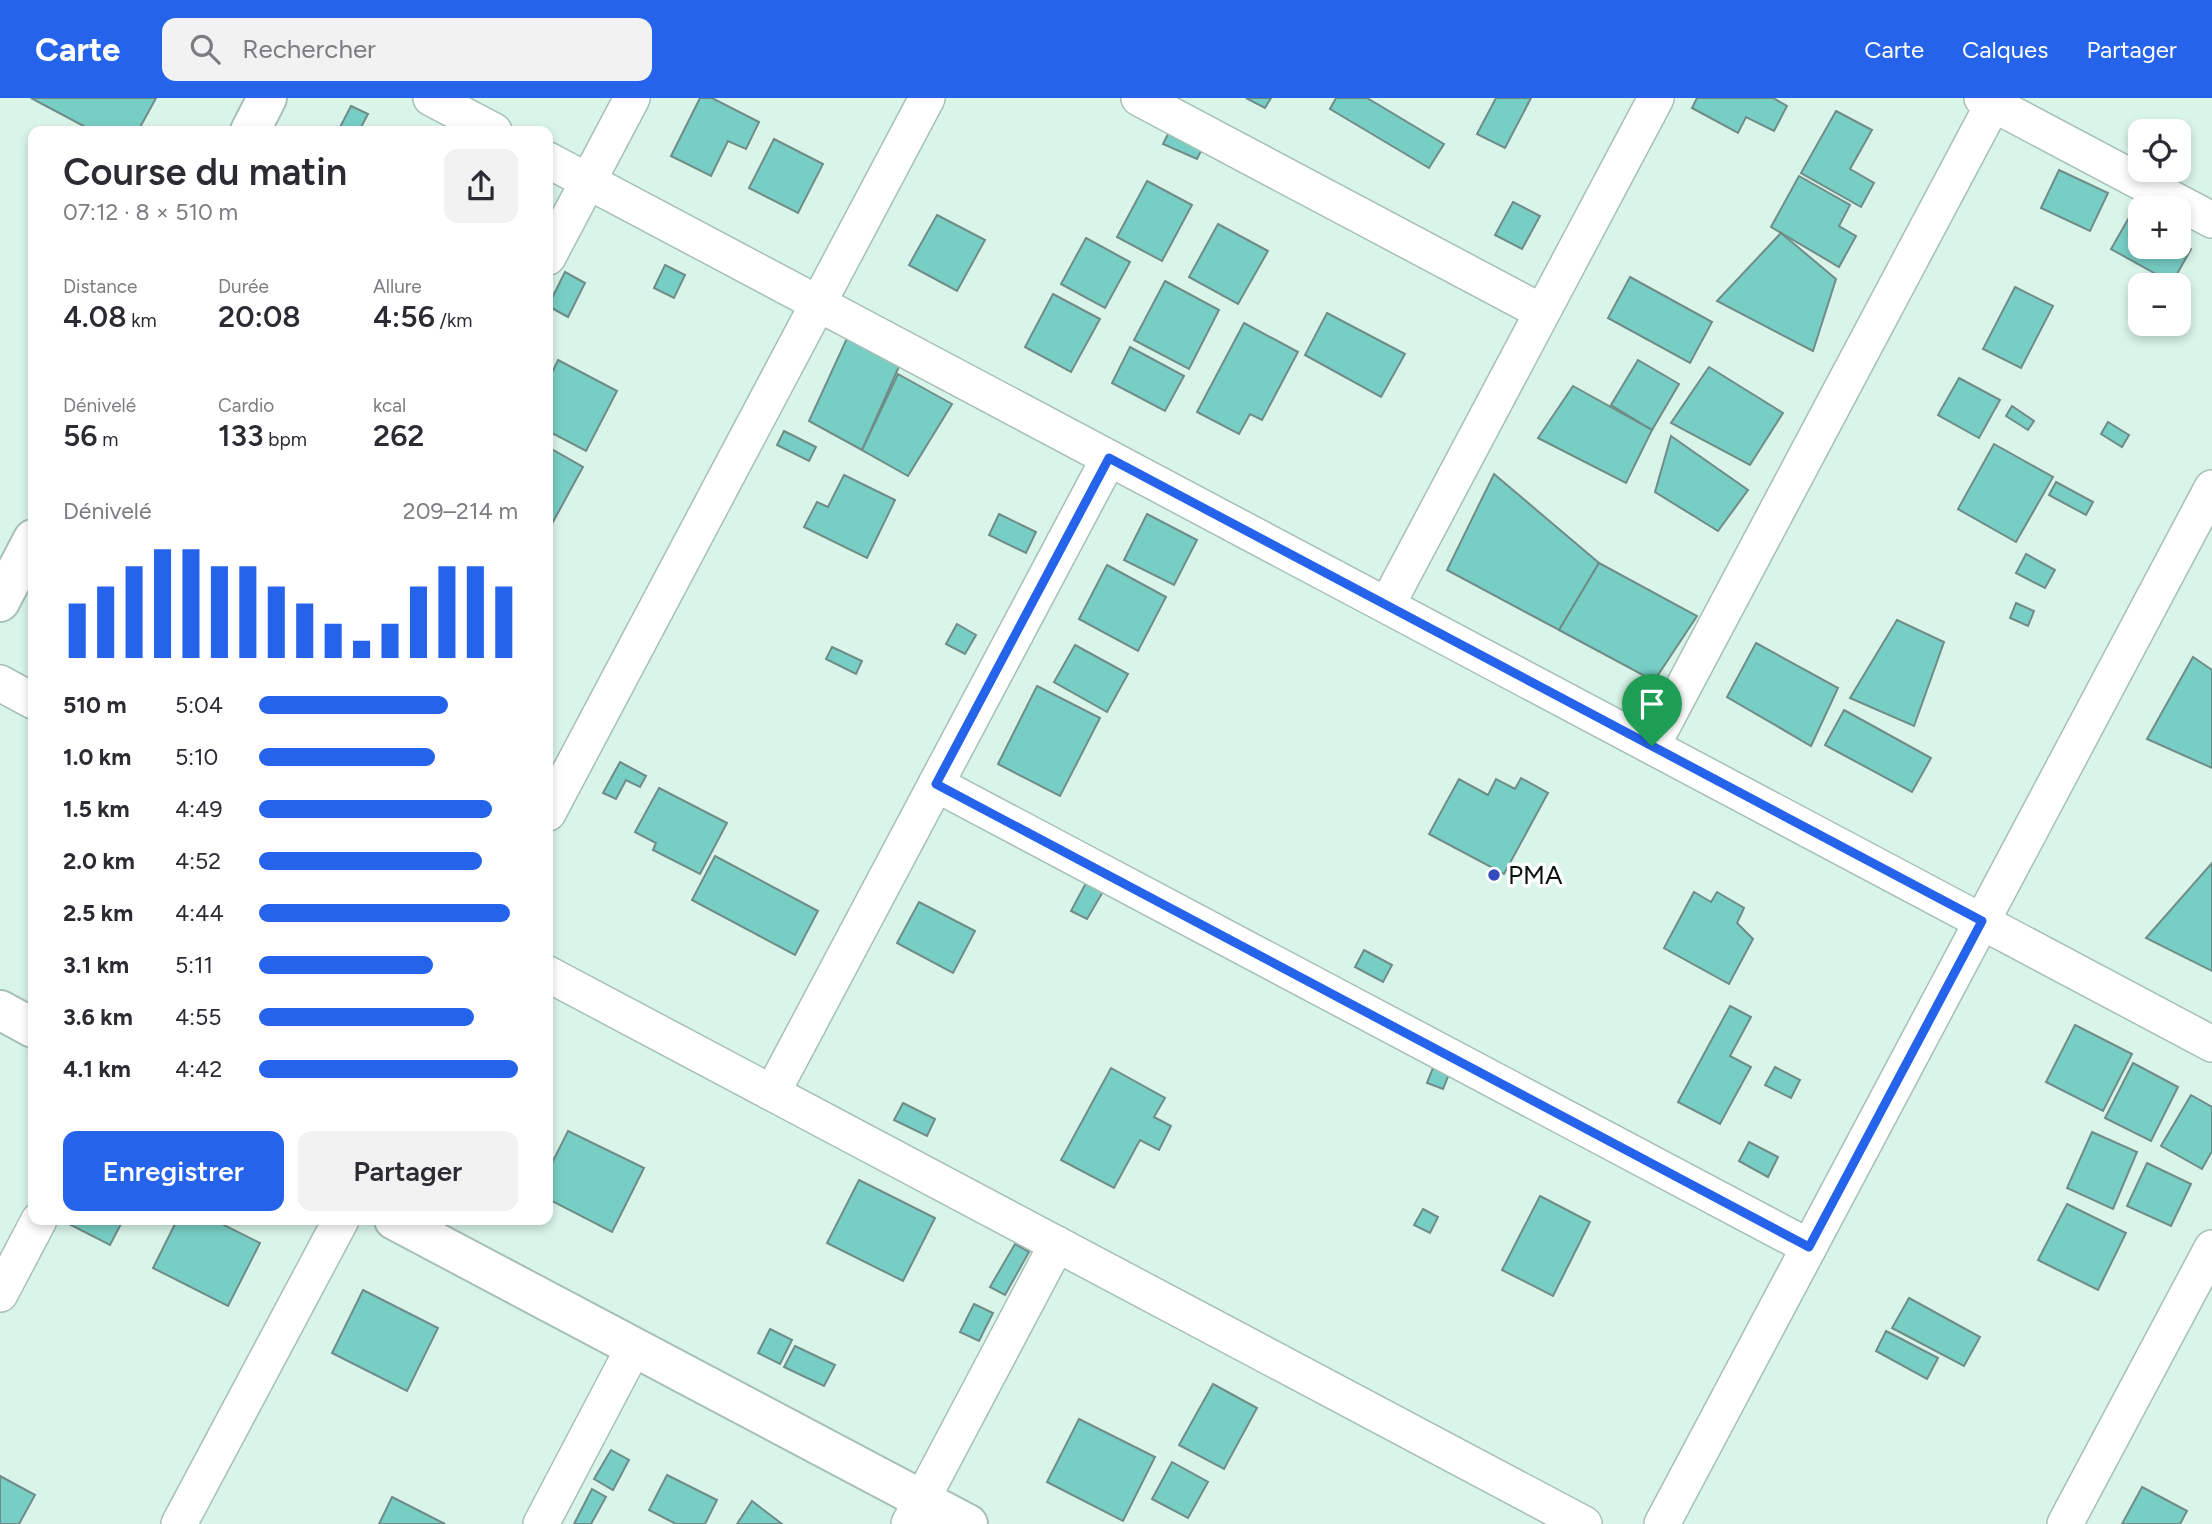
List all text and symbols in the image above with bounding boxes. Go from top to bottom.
search box [162,18,652,81]
text: Carte [35,30,120,69]
icon: search [186,30,224,68]
text: Rechercher [242,33,376,65]
text: Carte [1864,35,1924,64]
text: Calques [1962,35,2048,64]
text: Partager [2086,35,2177,64]
map controls [2128,119,2191,336]
button: locate [2128,119,2191,182]
text: Course du matin [63,149,347,195]
button: share [444,149,518,223]
button: + [2128,196,2191,259]
text: 07:12 · 8 × 510 m [63,198,238,226]
button: − [2128,273,2191,336]
text: Distance [63,275,137,298]
text: Durée [218,275,269,298]
text: Allure [373,275,422,298]
text: 4.08 [63,298,127,335]
text: 20:08 [218,298,301,335]
text: 4:56 [373,298,435,335]
text: km [127,309,157,332]
text: /km [435,309,472,332]
text: Dénivelé [63,394,136,417]
text: Cardio [218,394,274,417]
text: kcal [373,394,406,417]
text: 56 [63,417,98,454]
text: 133 [218,417,264,454]
text: 262 [373,417,424,454]
text: m [98,428,118,451]
text: bpm [264,428,307,451]
text: Dénivelé [63,497,151,525]
text: 209–214 m [403,497,518,525]
pin [1622,674,1682,746]
icon: arrive [1633,685,1671,723]
text: 510 m [63,691,127,719]
text: 5:04 [175,691,223,719]
text: 1.0 km [63,743,131,771]
text: 5:10 [175,743,218,771]
text: 1.5 km [63,795,130,823]
text: 4:49 [175,795,222,823]
text: 2.0 km [63,847,135,875]
text: 4:52 [175,847,221,875]
place label: PMA [1508,859,1563,891]
marker: PMA [1486,867,1502,883]
text: 2.5 km [63,899,133,927]
text: 4:44 [175,899,224,927]
text: 3.1 km [63,951,129,979]
text: 5:11 [175,951,213,979]
text: 3.6 km [63,1003,133,1031]
text: 4:55 [175,1003,222,1031]
text: 4.1 km [63,1055,131,1083]
text: 4:42 [175,1055,222,1083]
button: Enregistrer [63,1131,284,1211]
button: Partager [298,1131,518,1211]

